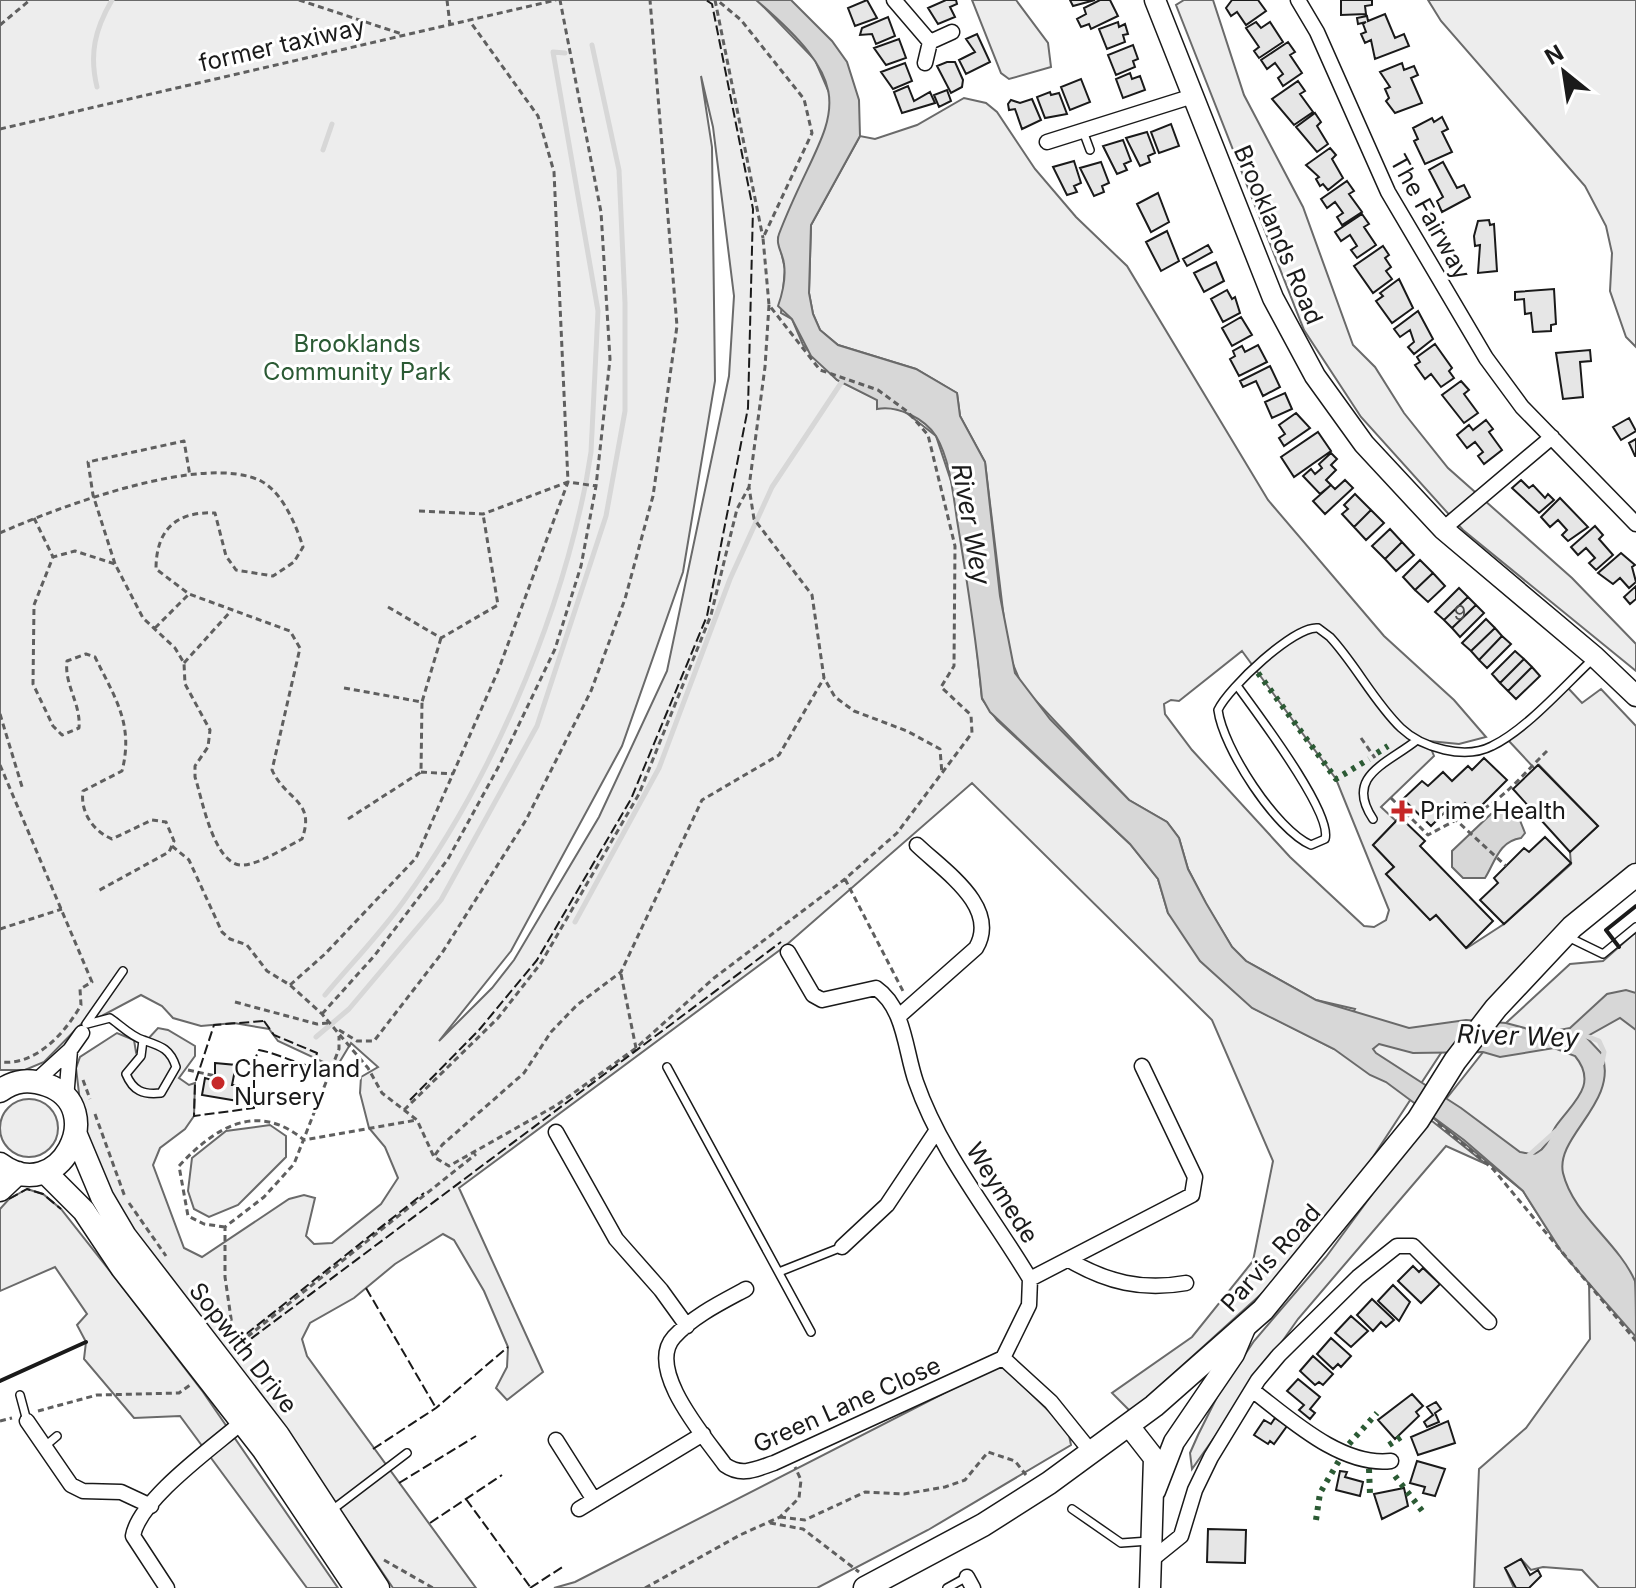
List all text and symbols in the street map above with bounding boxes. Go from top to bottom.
street label: former taxiway [196,11,368,78]
north arrow [1524,32,1604,112]
text: N [1540,39,1568,70]
street label: Brooklands Road [1228,141,1329,329]
street label: The Fairway [1384,149,1477,284]
park label: Brooklands Community Park [263,329,451,386]
water label: River Wey [946,461,998,588]
house number: 9 [1454,601,1466,625]
place label: Prime Health [1420,796,1566,825]
marker: Prime Health [1391,800,1413,822]
water label: River Wey [1456,1018,1581,1053]
place label: Cherryland Nursery [234,1054,360,1111]
marker: Cherryland Nursery [209,1074,227,1092]
street label: Weymede [960,1137,1045,1248]
street label: Parvis Road [1215,1198,1327,1317]
street label: Sopwith Drive [183,1277,303,1419]
street label: Green Lane Close [749,1350,945,1459]

